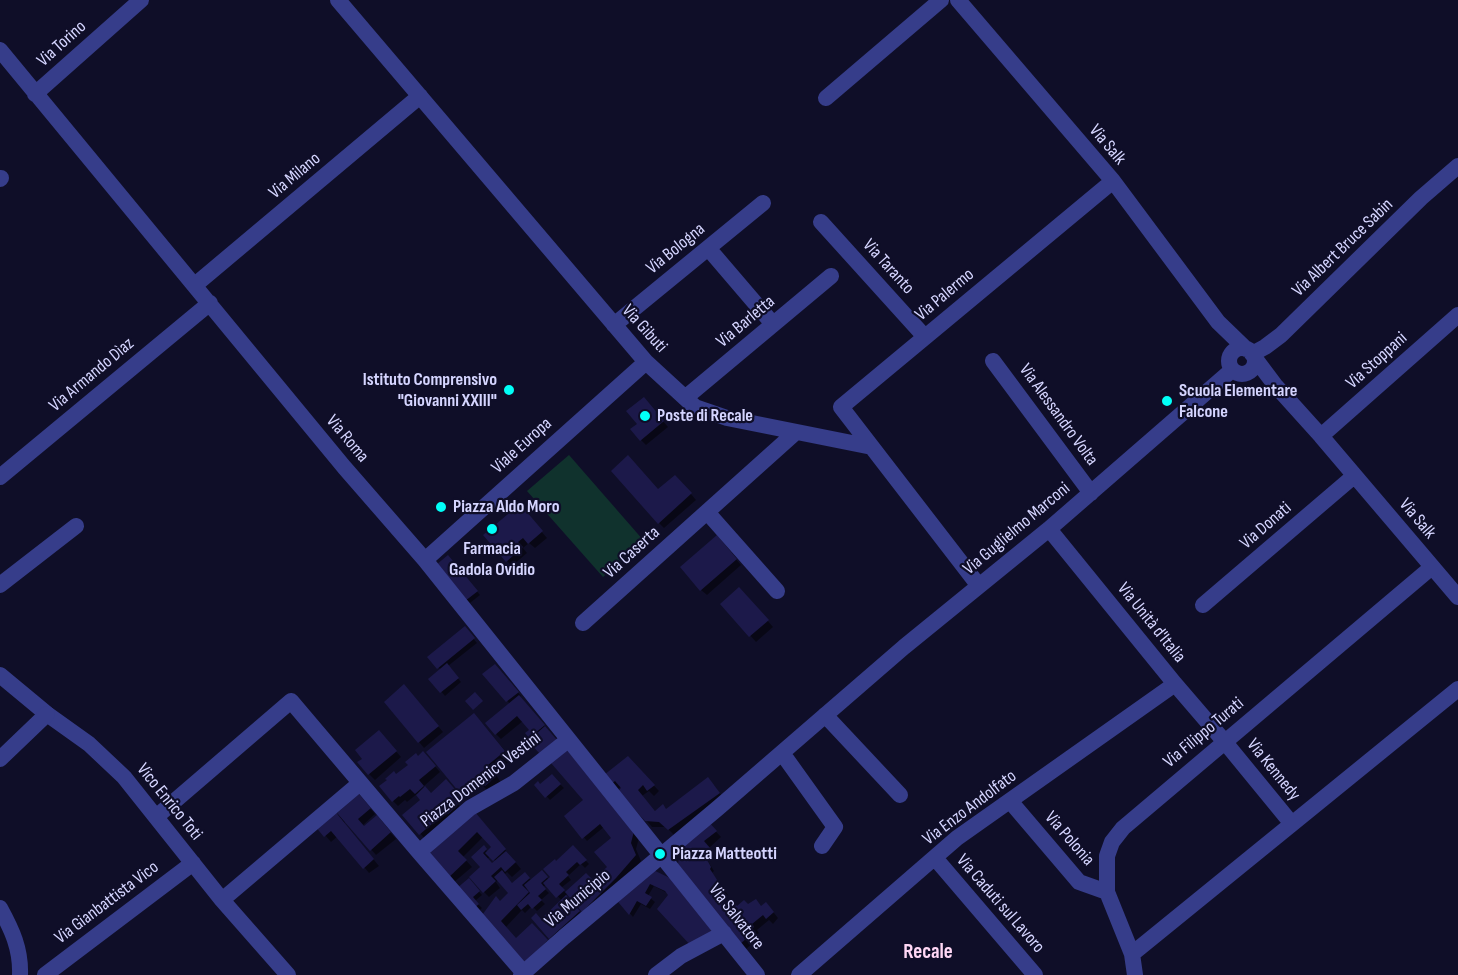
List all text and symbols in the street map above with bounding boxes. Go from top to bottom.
street label: Via Torino [33,16,91,72]
street label: Via Salk [1084,120,1130,170]
street label: Via Milano [265,148,325,204]
street label: Via Albert Bruce Sabin [1288,194,1398,302]
street label: Via Bologna [642,219,710,279]
street label: Via Taranto [858,235,918,299]
street label: Via Palermo [911,264,979,326]
street label: Via Barletta [712,291,780,353]
street label: Via Gibuti [617,300,671,358]
street label: Via Stoppani [1342,328,1412,394]
street label: Via Armando Dìaz [45,333,139,417]
street label: Via Alessandro Volta [1014,360,1102,470]
place label: Istituto Comprensivo "Giovanni XXIII" [363,369,497,412]
place label: Scuola Elementare Falcone [1179,380,1297,422]
marker: Istituto Comprensivo "Giovanni XXIII" [502,383,516,397]
marker: Scuola Elementare Falcone [1160,394,1174,408]
place label: Poste di Recale [657,405,753,427]
marker: Poste di Recale [638,409,652,423]
street label: Via Roma [321,411,373,467]
street label: Viale Europa [487,413,557,479]
street label: Via Guglielmo Marconi [959,478,1075,580]
street label: Via Salk [1394,494,1440,544]
place label: Piazza Aldo Moro [453,496,559,518]
street label: Via Donati [1236,498,1296,554]
marker: Piazza Aldo Moro [434,500,448,514]
marker: Farmacia Gadola Ovidio [485,522,499,536]
street label: Via Caserta [600,522,664,584]
place label: Farmacia Gadola Ovidio [449,538,535,580]
street label: Via Unità d'Italia [1112,579,1190,667]
street label: Via Filippo Turati [1159,693,1249,773]
street label: Piazza Domenico Vestini [416,728,546,832]
street label: Via Kennedy [1242,735,1304,805]
street label: Vico Enrico Toti [132,759,206,845]
street label: Via Enzo Andolfato [919,766,1021,850]
street label: Via Polonia [1039,807,1099,871]
place label: Piazza Matteotti [672,843,777,865]
marker: Piazza Matteotti [653,847,667,861]
street label: Via Caduti sul Lavoro [951,850,1049,958]
street label: Via Gianbattista Vico [51,857,163,949]
street label: Via Municipio [541,865,615,933]
street label: Via Salvatore [704,880,768,954]
district label: Recale [903,940,953,966]

